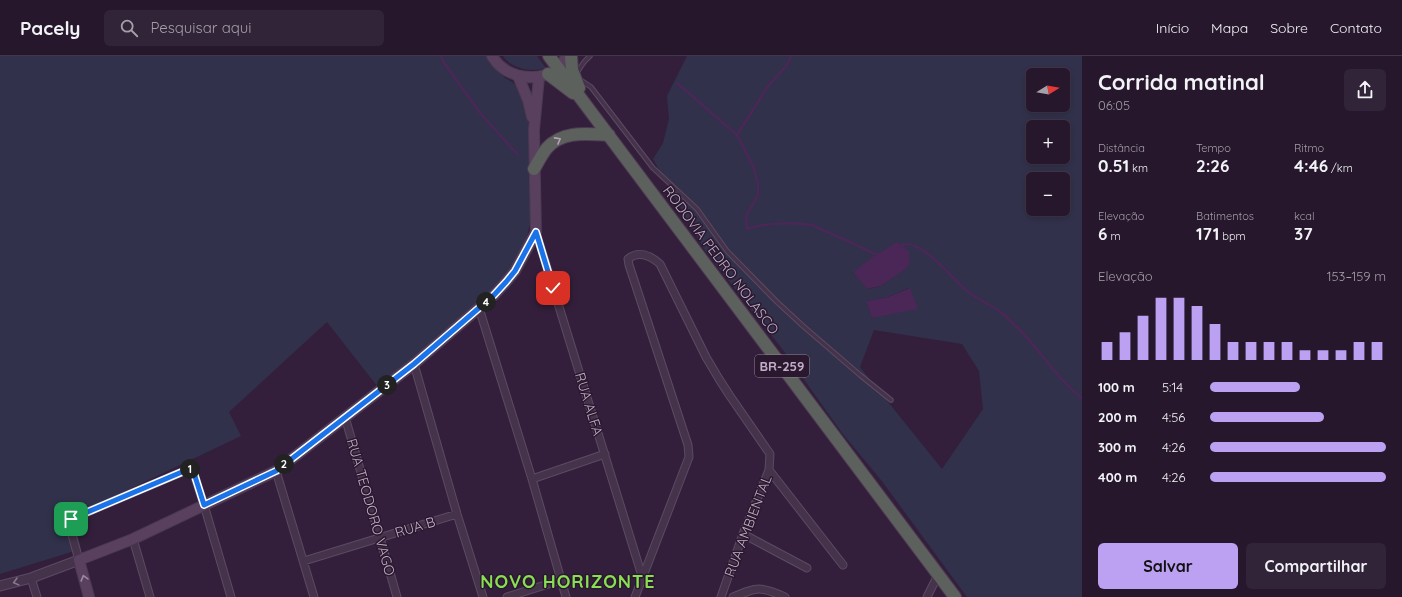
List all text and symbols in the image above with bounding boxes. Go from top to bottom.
search box [104,10,384,46]
text: Pacely [20,16,80,40]
icon: search [118,17,140,39]
text: Pesquisar aqui [150,18,252,37]
text: Início [1156,19,1189,37]
text: Mapa [1211,19,1248,37]
text: Sobre [1270,19,1308,37]
text: Contato [1330,19,1382,37]
north arrow [1026,68,1070,112]
map controls [1026,68,1070,216]
text: Corrida matinal [1098,68,1265,96]
button: share [1344,69,1386,111]
text: 06:05 [1098,97,1130,113]
button: + [1026,120,1070,164]
one-way arrow [554,137,561,144]
text: Distância [1098,141,1145,155]
text: Tempo [1196,141,1231,155]
text: Ritmo [1294,141,1324,155]
text: 0.51 [1098,155,1129,176]
text: 2:26 [1196,155,1229,176]
text: 4:46 [1294,155,1328,176]
text: km [1129,161,1148,175]
text: /km [1328,161,1353,175]
button: − [1026,172,1070,216]
street label: RODOVIA PEDRO NOLASCO [659,182,783,338]
text: Elevação [1098,209,1144,223]
text: Batimentos [1196,209,1254,223]
text: kcal [1294,209,1315,223]
text: 6 [1098,223,1107,244]
text: 171 [1196,223,1219,244]
text: 37 [1294,223,1312,244]
text: m [1107,229,1120,243]
text: bpm [1219,229,1246,243]
text: Elevação [1098,268,1153,284]
text: 153–159 m [1327,268,1386,284]
pin [536,271,570,305]
icon: check [542,277,564,299]
pin: 4 [476,292,496,312]
text: 4 [483,295,489,309]
road number: BR-259 [755,355,809,377]
street label: RUA ALFA [571,370,607,438]
pin: 3 [377,375,397,395]
text: 3 [384,378,390,392]
text: 100 m [1098,379,1135,395]
text: 5:14 [1162,379,1183,395]
text: 200 m [1098,409,1137,425]
text: 4:56 [1162,409,1185,425]
street label: RUA TEODORO VAGO [343,436,399,578]
text: 300 m [1098,439,1137,455]
text: 4:26 [1162,439,1185,455]
pin: 2 [274,454,294,474]
text: 2 [281,457,287,471]
pin: 1 [180,459,200,479]
text: 1 [188,462,192,476]
text: 400 m [1098,469,1137,485]
text: 4:26 [1162,469,1185,485]
street label: RUA AMBIENTAL [720,472,776,580]
pin [54,502,88,536]
icon: arrive [60,508,82,530]
street label: RUA B [393,512,437,542]
button: Salvar [1098,543,1238,589]
button: Compartilhar [1246,543,1386,589]
district label: NOVO HORIZONTE [480,570,656,593]
one-way arrow [80,575,89,582]
one-way arrow [12,577,19,586]

